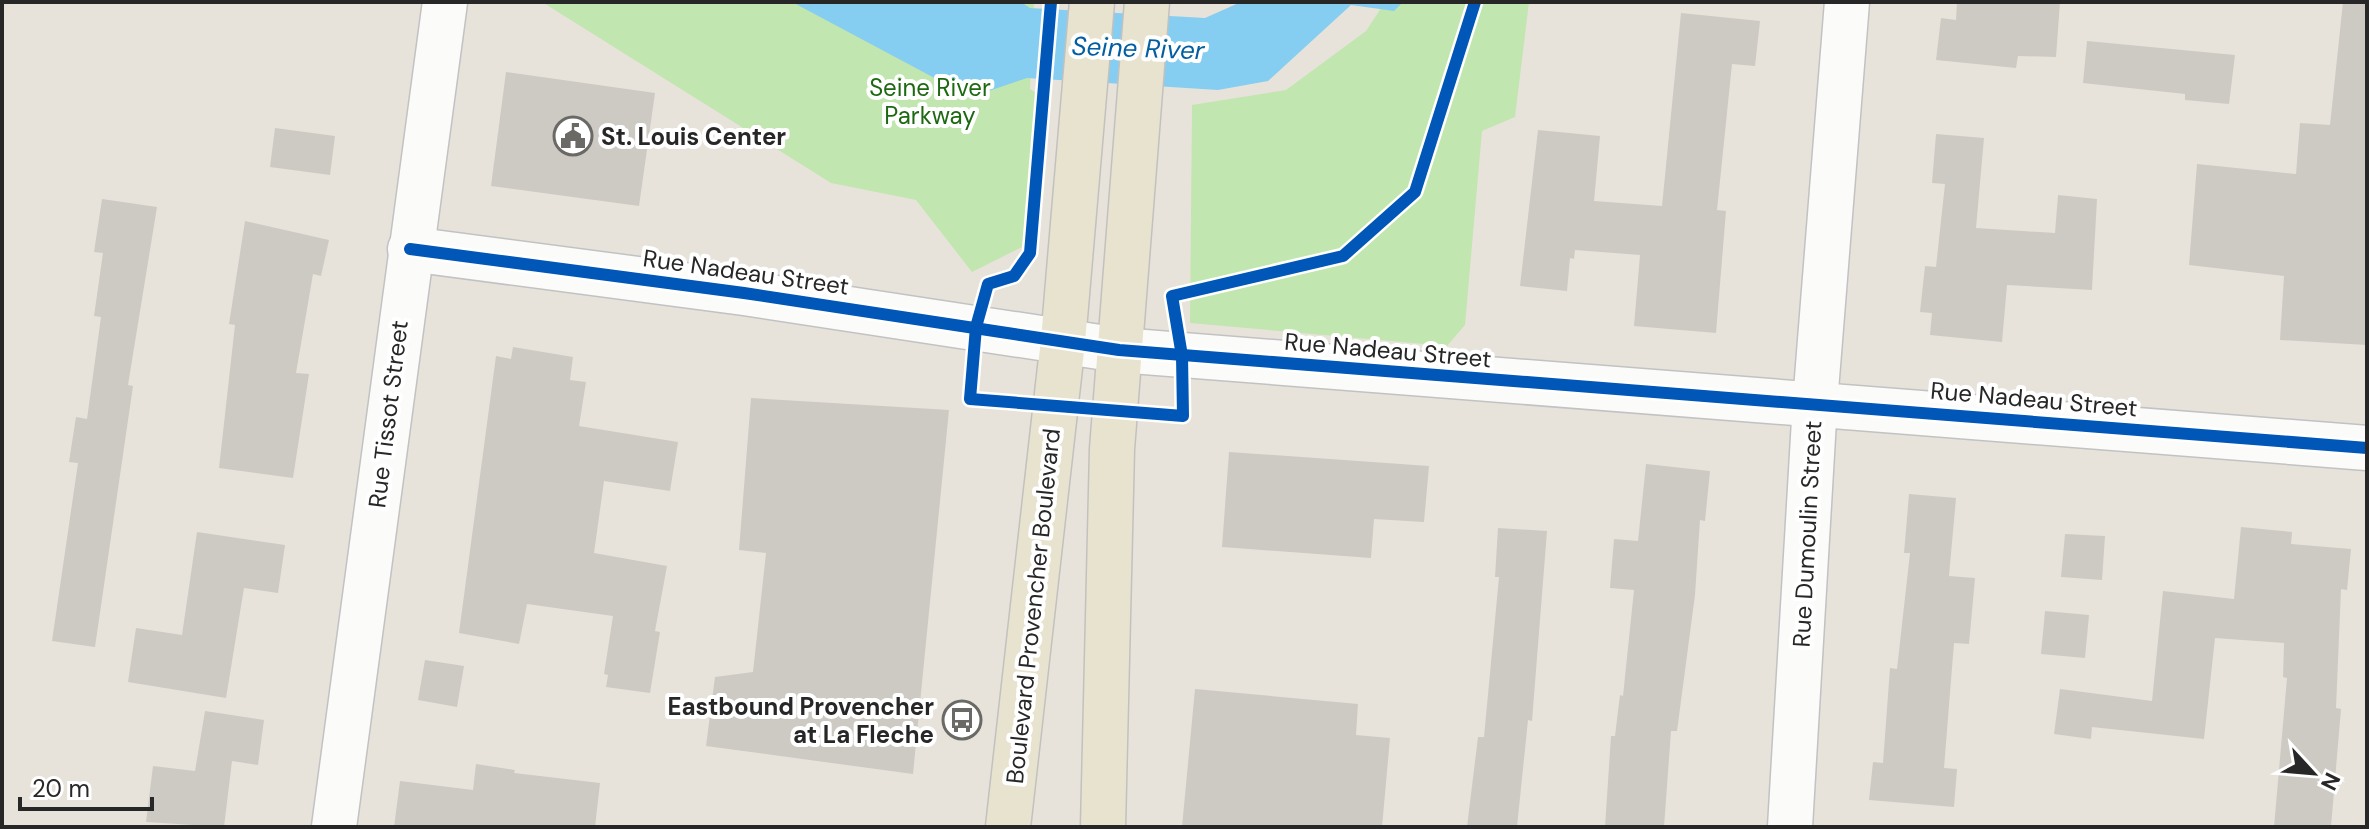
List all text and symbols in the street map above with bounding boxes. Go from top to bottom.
water label: Seine River [1071,29,1206,67]
park label: Seine River Parkway [869,72,991,131]
public building icon: St. Louis Center [552,115,594,157]
place label: St. Louis Center [601,121,786,152]
street label: Rue Nadeau Street [641,242,851,302]
street label: Rue Tissot Street [361,318,415,510]
street label: Rue Nadeau Street [1283,326,1493,374]
street label: Rue Nadeau Street [1929,375,2139,423]
street label: Rue Dumoulin Street [1786,420,1828,648]
street label: Boulevard Provencher Boulevard [999,427,1067,785]
place label: Eastbound Provencher at La Fleche [667,691,934,750]
bus stop icon: Eastbound Provencher at La Fleche [941,699,983,741]
north arrow [2273,733,2353,813]
scale bar [20,761,152,811]
text: N [2314,768,2347,795]
text: 20 m [32,773,90,804]

